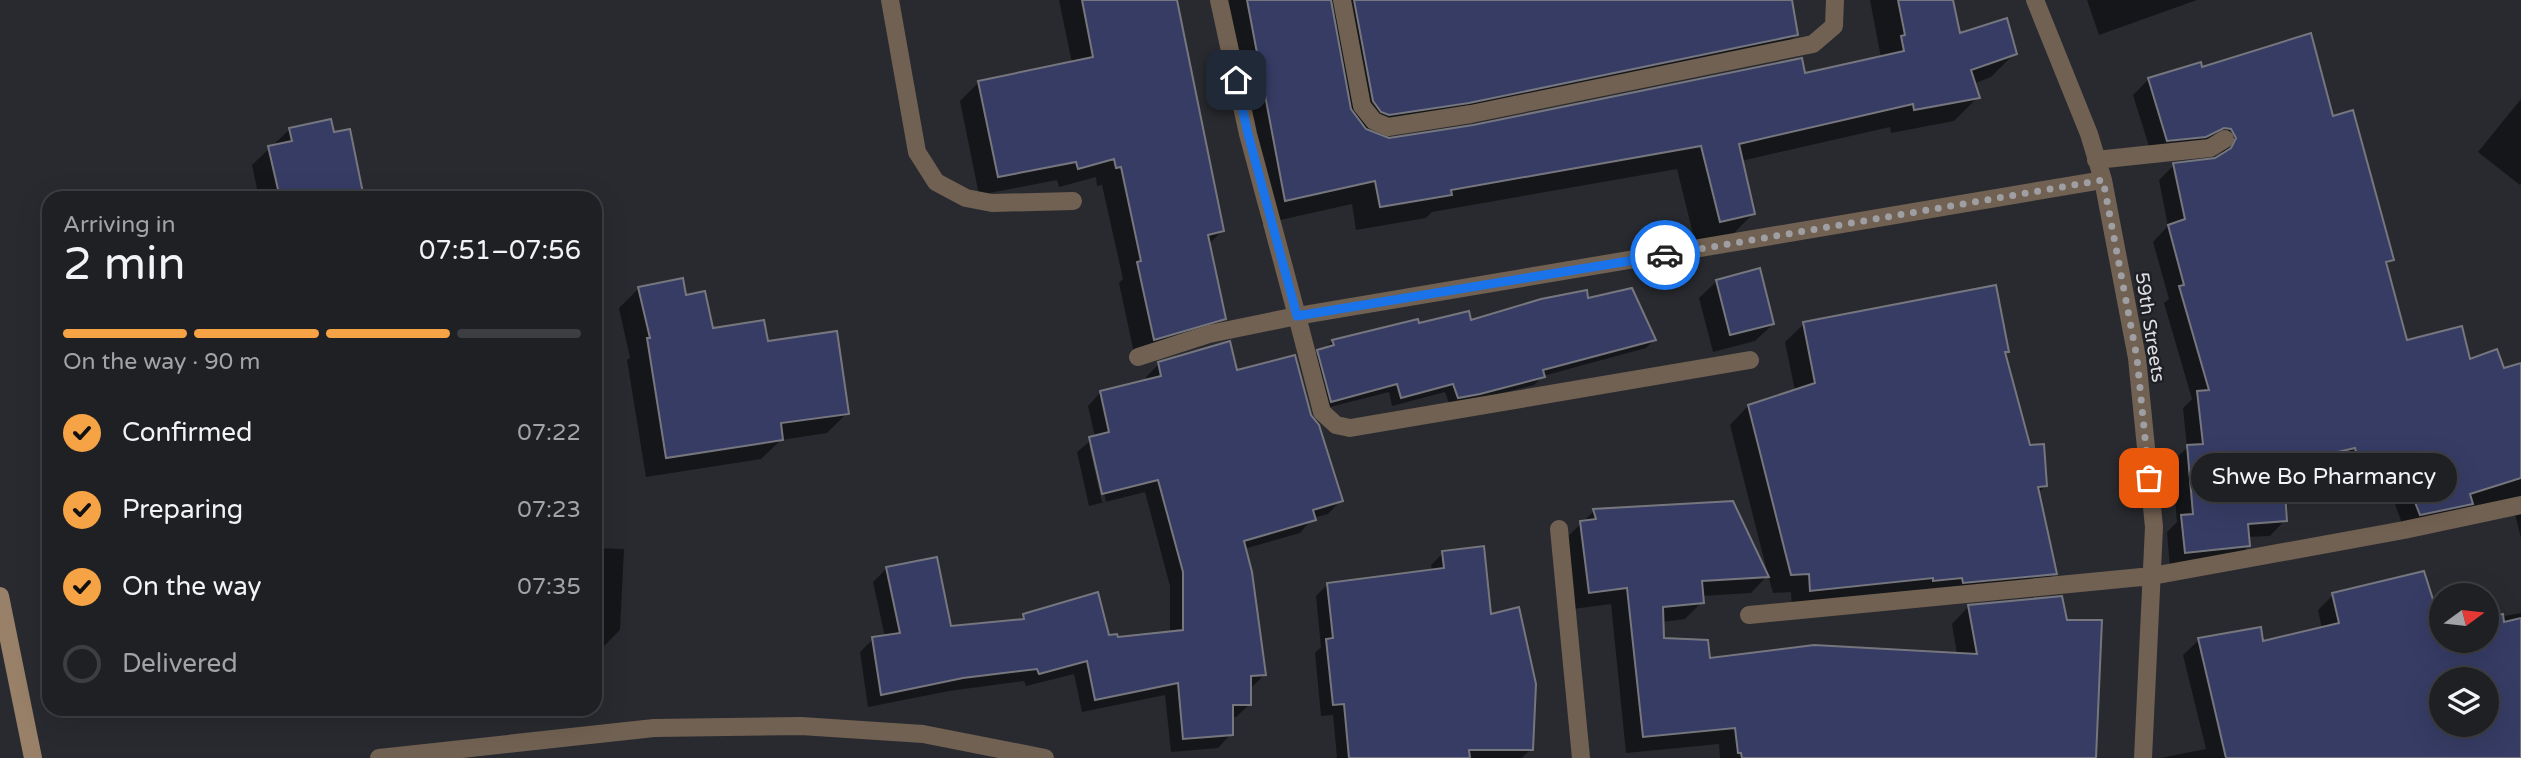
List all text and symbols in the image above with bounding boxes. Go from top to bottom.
pin [1206,50,1266,110]
icon: home [1217,61,1255,99]
text: Arriving in [63,211,176,239]
courier [1630,220,1700,290]
text: 07:51–07:56 [419,235,581,266]
icon: car [1646,236,1684,274]
text: 2 min [63,237,186,292]
street label: 59th Streets [2130,271,2170,384]
text: On the way · 90 m [63,348,260,376]
icon: check [63,414,101,452]
text: Confirmed [122,417,252,448]
text: 07:22 [517,419,581,447]
pin [2119,448,2179,508]
callout: Shwe Bo Pharmancy [2191,454,2457,503]
icon: bag [2130,459,2168,497]
text: Shwe Bo Pharmancy [2212,463,2436,491]
icon: check [63,491,101,529]
text: Preparing [122,494,243,525]
text: 07:23 [517,496,581,524]
icon: check [63,568,101,606]
text: On the way [122,571,262,602]
text: 07:35 [517,573,581,601]
north arrow [2429,583,2499,653]
map controls [2429,583,2499,737]
text: Delivered [122,648,238,679]
button: layers [2429,667,2499,737]

